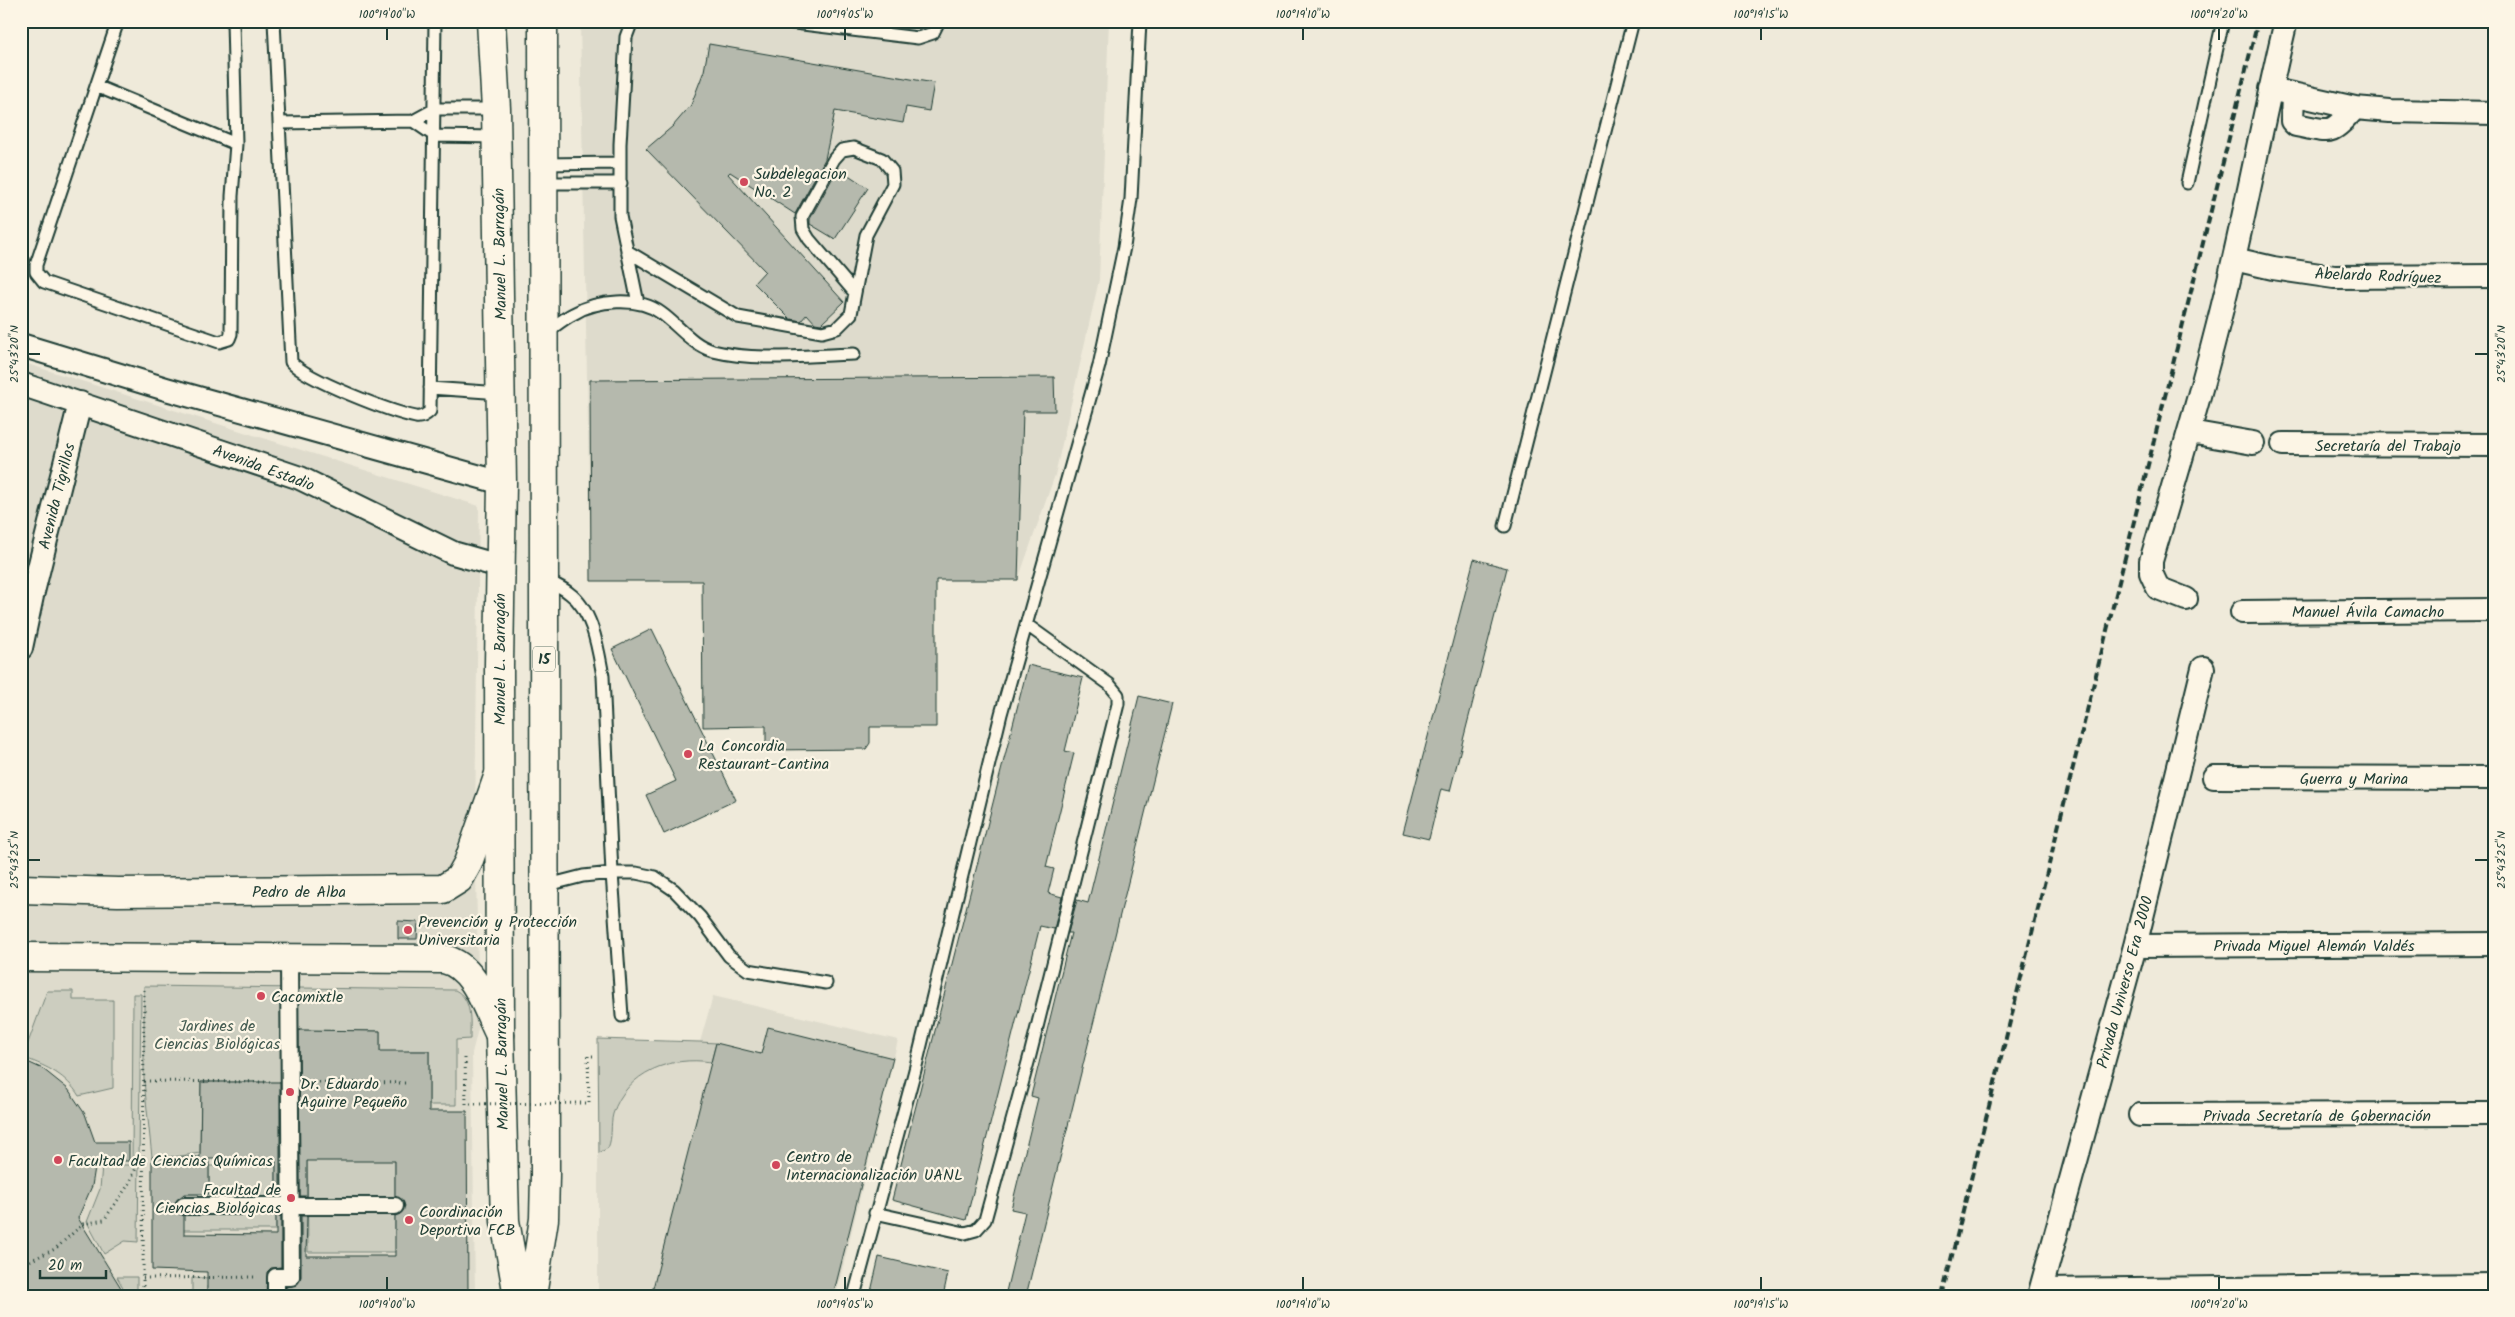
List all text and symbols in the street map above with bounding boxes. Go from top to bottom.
text: 100°19'00"W [359,5,415,24]
text: 100°19'05"W [816,5,874,24]
text: 100°19'10"W [1276,5,1330,24]
text: 100°19'15"W [1734,5,1788,24]
text: 100°19'20"W [2190,5,2248,24]
place label: Subdelegacion No. 2 [754,162,847,205]
marker: Subdelegacion No. 2 [738,176,750,188]
street label: Manuel L. Barragán [487,188,514,320]
street label: Abelardo Rodríguez [2314,262,2442,291]
text: 25°43'20"N [5,325,24,383]
text: 25°43'20"N [2492,325,2511,383]
street label: Secretaría del Trabajo [2315,434,2461,459]
street label: Avenida Estadio [209,438,318,498]
street label: Avenida Tigrillos [32,440,83,552]
street label: Manuel L. Barragán [488,593,513,725]
street label: Manuel Ávila Camacho [2292,600,2444,625]
road number: 15 [533,646,555,672]
place label: La Concordia Restaurant-Cantina [698,734,829,777]
marker: La Concordia Restaurant-Cantina [682,748,694,760]
street label: Guerra y Marina [2300,767,2408,792]
text: 25°43'25"N [5,831,24,889]
text: 25°43'25"N [2492,831,2511,889]
street label: Pedro de Alba [252,880,346,905]
street label: Privada Universo Era 2000 [2090,893,2160,1071]
place label: Prevención y Protección Universitaria [418,910,577,953]
marker: Prevención y Protección Universitaria [402,924,414,936]
street label: Privada Miguel Alemán Valdés [2213,934,2415,959]
place label: Cacomixtle [271,985,343,1010]
marker: Cacomixtle [255,990,267,1002]
street label: Manuel L. Barragán [489,998,516,1130]
park label: Jardines de Ciencias Biológicas [154,1014,280,1057]
place label: Dr. Eduardo Aguirre Pequeño [300,1072,407,1115]
marker: Dr. Eduardo Aguirre Pequeño [284,1086,296,1098]
street label: Privada Secretaría de Gobernación [2203,1104,2431,1129]
place label: Centro de Internacionalización UANL [786,1145,963,1188]
place label: Facultad de Ciencias Químicas [68,1149,273,1174]
marker: Facultad de Ciencias Químicas [52,1154,64,1166]
marker: Centro de Internacionalización UANL [770,1159,782,1171]
place label: Facultad de Ciencias Biológicas [155,1178,281,1221]
marker: Facultad de Ciencias Biológicas [285,1192,297,1204]
place label: Coordinación Deportiva FCB [419,1200,516,1243]
marker: Coordinación Deportiva FCB [403,1214,415,1226]
scale bar [40,1247,106,1279]
text: 20 m [48,1254,82,1278]
text: 100°19'00"W [359,1295,415,1314]
text: 100°19'05"W [816,1295,874,1314]
text: 100°19'10"W [1276,1295,1330,1314]
text: 100°19'15"W [1734,1295,1788,1314]
text: 100°19'20"W [2190,1295,2248,1314]

